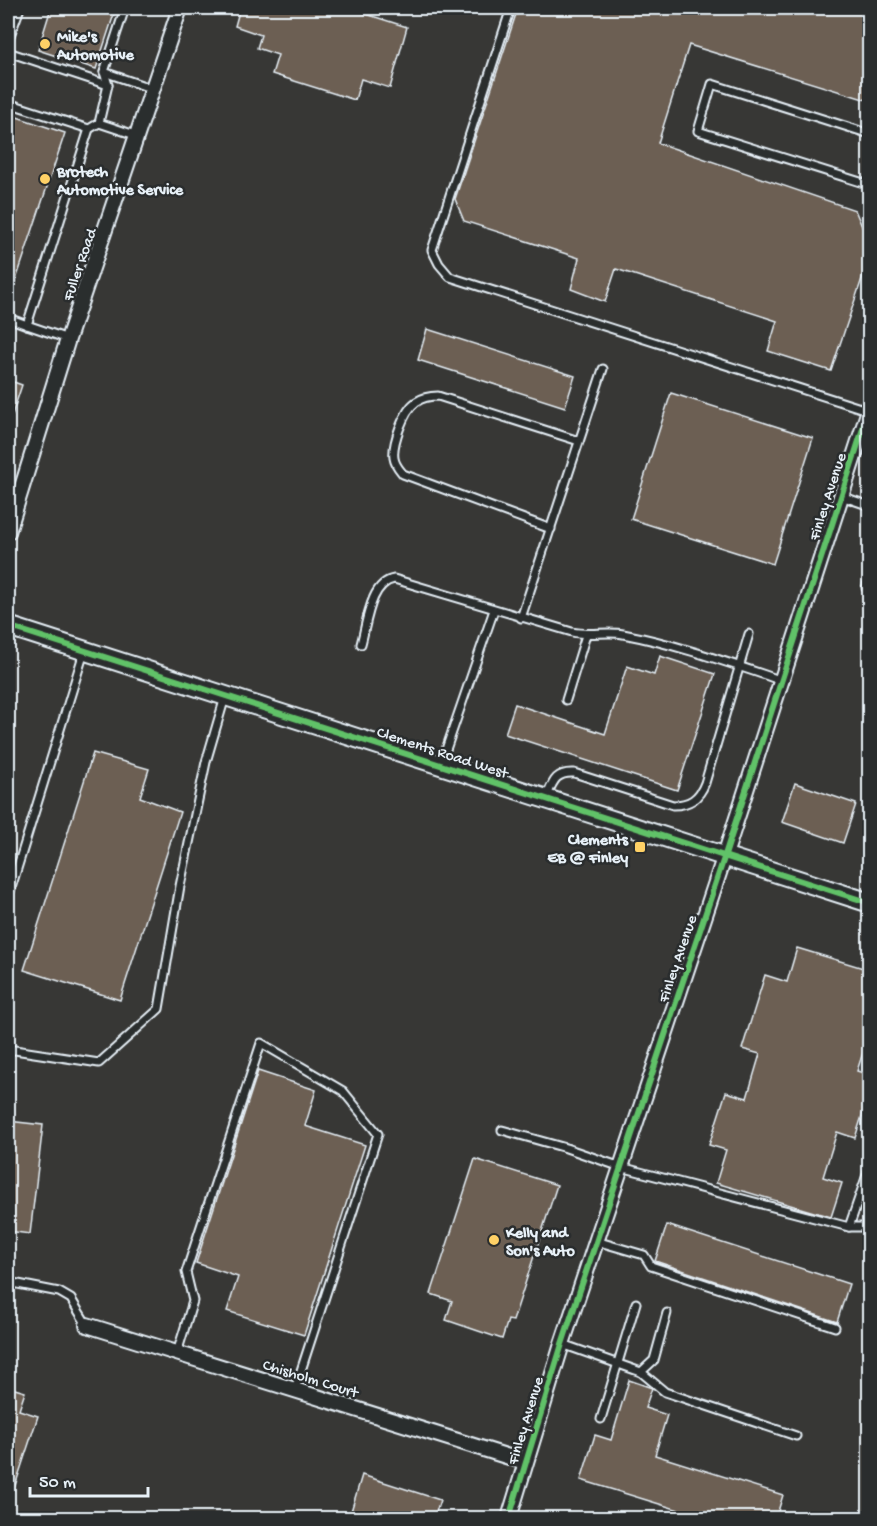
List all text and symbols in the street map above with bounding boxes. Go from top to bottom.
place label: Mike's Automotive [56,29,135,66]
marker: Mike's Automotive [38,37,52,51]
place label: Brotech Automotive Service [56,164,184,201]
marker: Brotech Automotive Service [38,172,52,186]
street label: Fuller Road [60,225,103,305]
street label: Finley Avenue [806,450,853,544]
street label: Clements Road West [374,724,511,785]
place label: Clements EB @ Finley [548,832,629,869]
marker: Clements EB @ Finley [633,840,647,854]
street label: Finley Avenue [655,912,703,1006]
place label: Kelly and Son's Auto [505,1225,576,1262]
marker: Kelly and Son's Auto [487,1233,501,1247]
street label: Chisholm Court [260,1357,361,1404]
street label: Finley Avenue [505,1374,550,1468]
scale bar [30,1460,148,1498]
text: 50 m [39,1473,76,1494]

